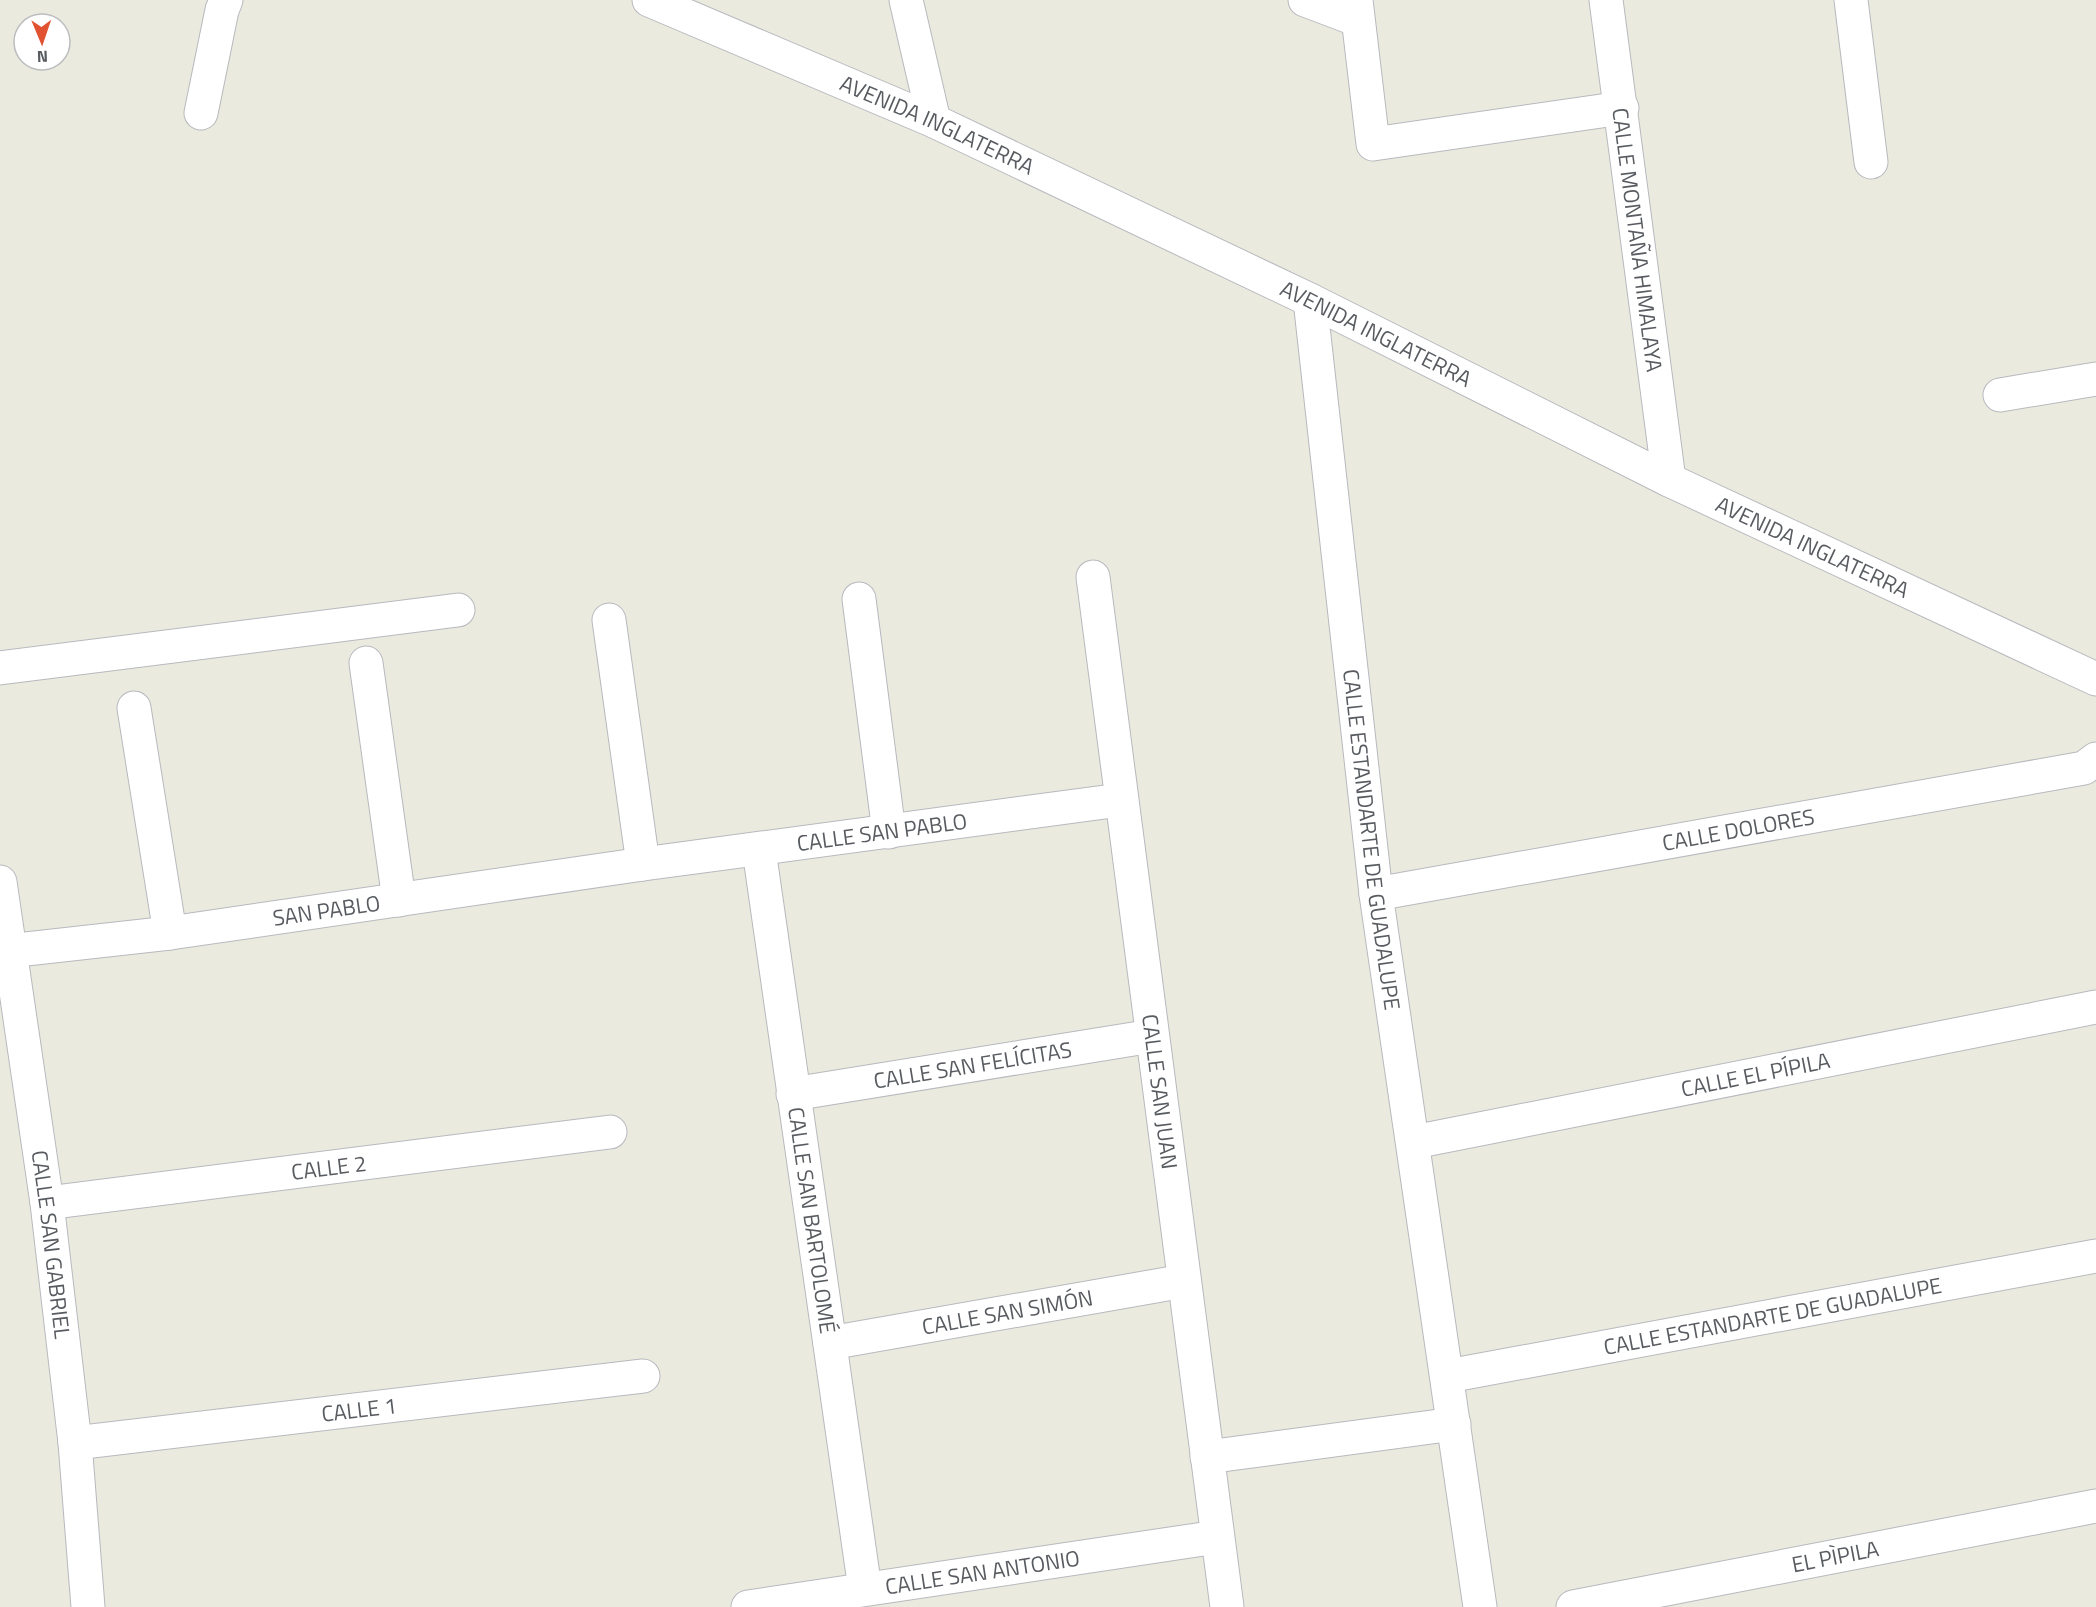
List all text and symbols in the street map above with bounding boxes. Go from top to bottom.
north arrow [12,12,72,72]
text: N [37,45,48,69]
street label: AVENIDA INGLATERRA [835,66,1040,183]
street label: CALLE MONTAÑA HIMALAYA [1603,106,1672,374]
street label: AVENIDA INGLATERRA [1275,271,1478,395]
street label: AVENIDA INGLATERRA [1710,487,1915,607]
street label: CALLE ESTANDARTE DE GUADALUPE [1334,667,1410,1012]
street label: CALLE DOLORES [1659,799,1817,860]
street label: CALLE SAN PABLO [795,804,969,860]
street label: SAN PABLO [270,886,382,935]
street label: CALLE SAN JUAN [1133,1012,1187,1171]
street label: CALLE SAN FELÍCITAS [871,1032,1074,1098]
street label: CALLE EL PÍPILA [1678,1043,1833,1106]
street label: CALLE SAN BARTOLOMÉ [779,1105,845,1336]
street label: CALLE 2 [289,1146,368,1189]
street label: CALLE SAN GABRIEL [22,1148,80,1341]
street label: CALLE ESTANDARTE DE GUADALUPE [1601,1268,1944,1364]
street label: CALLE SAN SIMÓN [919,1280,1095,1344]
street label: CALLE 1 [320,1388,399,1431]
street label: EL PÌPILA [1789,1531,1882,1581]
street label: CALLE SAN ANTONIO [883,1541,1082,1603]

